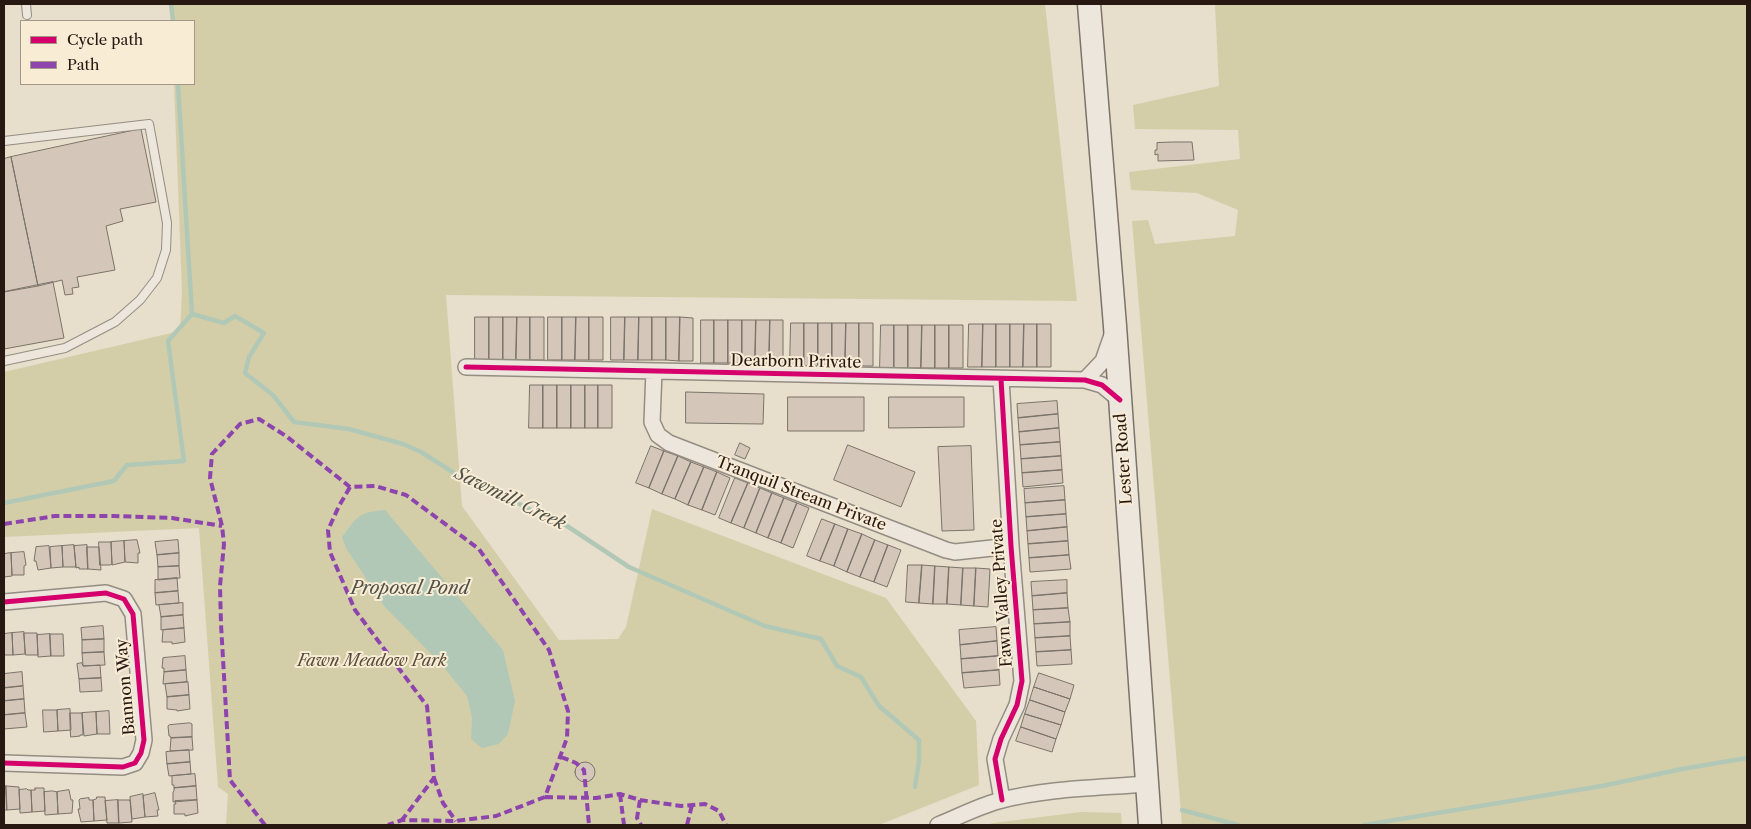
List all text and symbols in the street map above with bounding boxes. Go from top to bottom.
legend [20,20,195,85]
text: Cycle path [67,30,143,49]
text: Path [67,55,99,74]
street label: Dearborn Private [730,351,862,373]
street label: Lester Road [1111,413,1137,505]
street label: Tranquil Stream Private [713,453,889,535]
water label: Sawmill Creek [451,463,569,535]
street label: Fawn Valley Private [987,518,1017,668]
water label: Proposal Pond [351,578,469,600]
street label: Bannon Way [112,638,140,736]
park label: Fawn Meadow Park [297,651,447,671]

